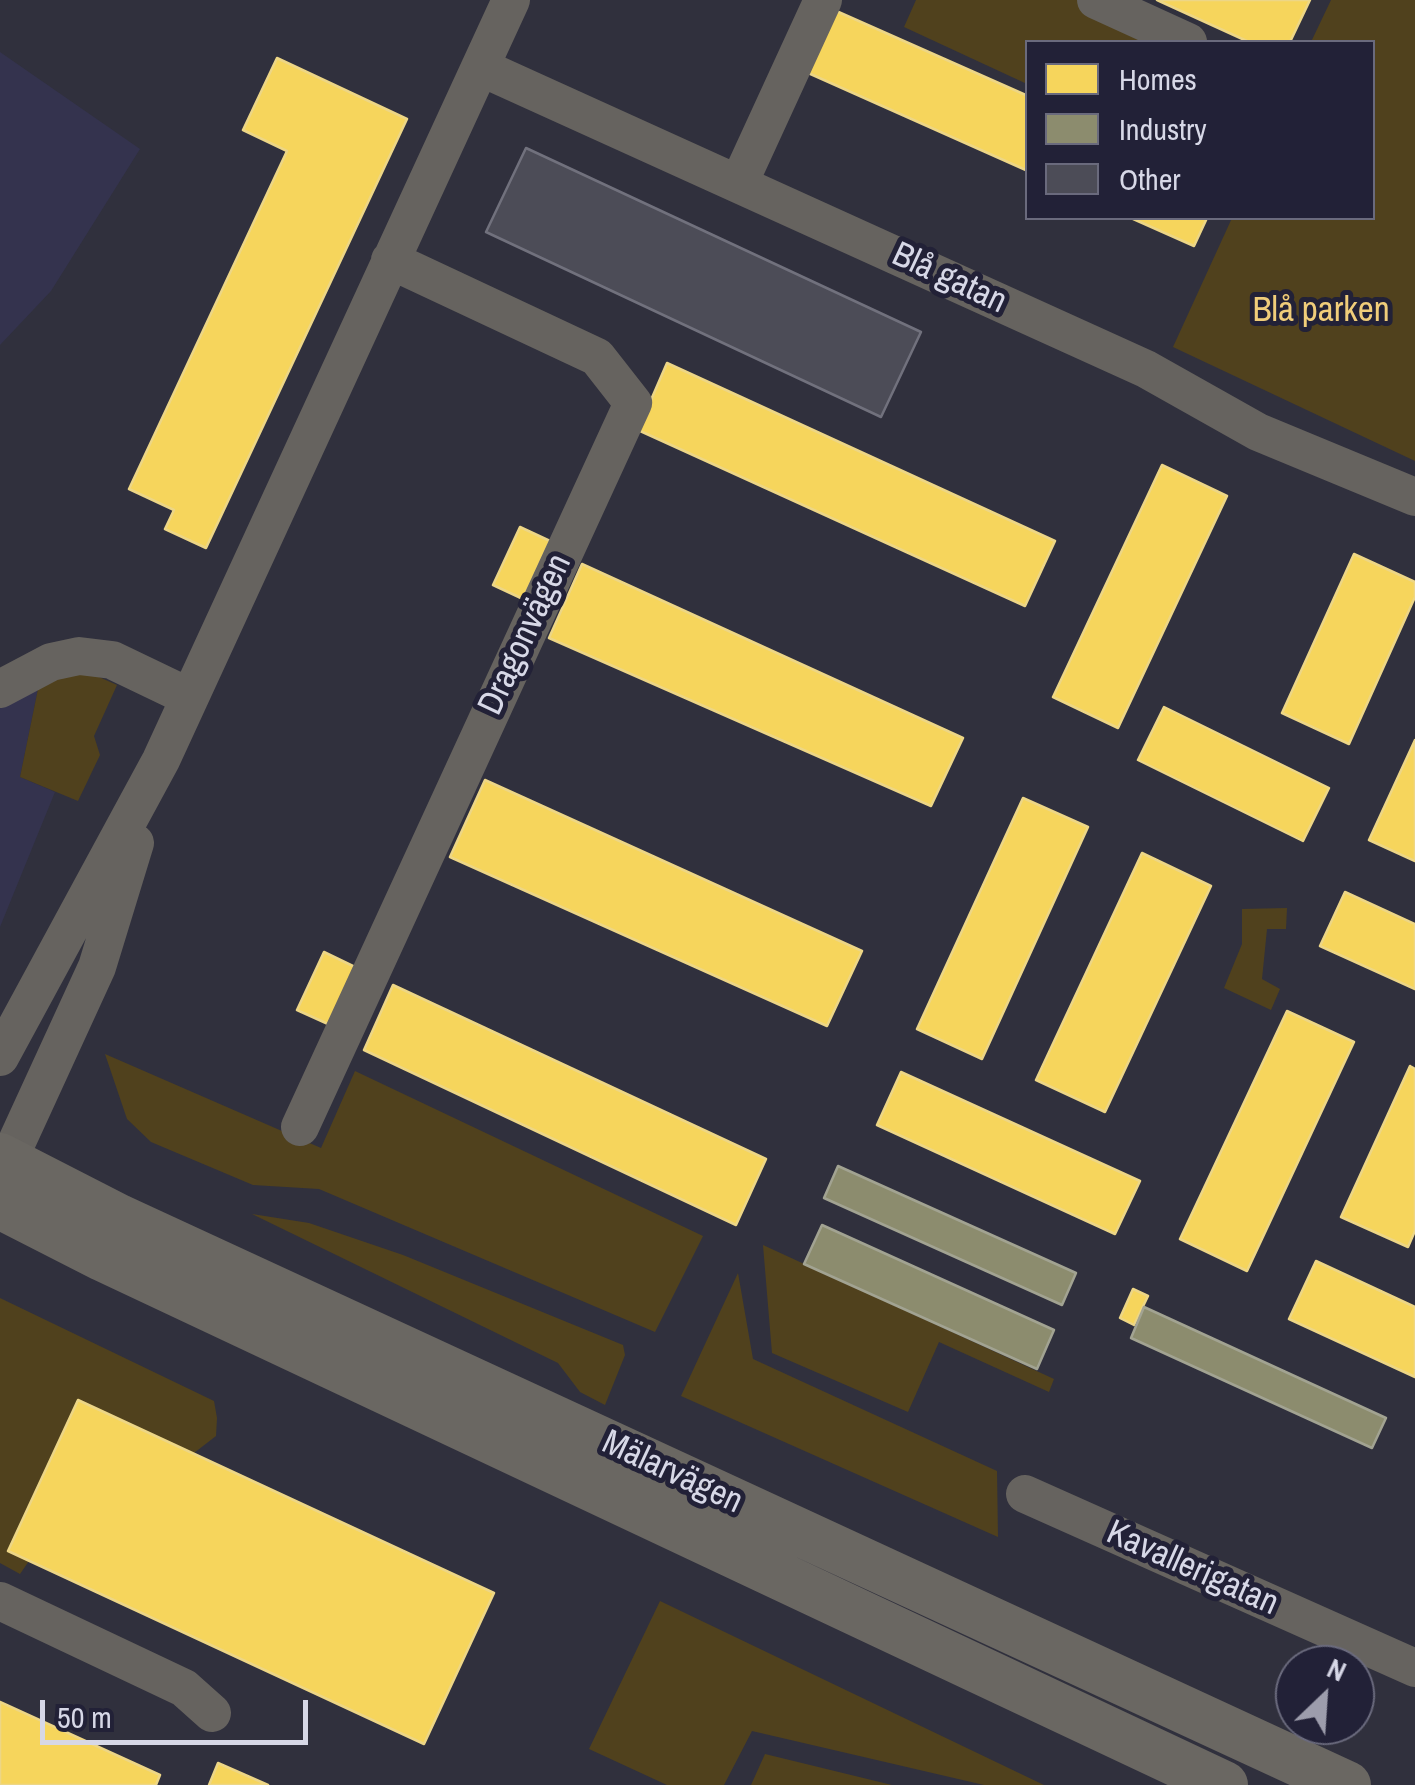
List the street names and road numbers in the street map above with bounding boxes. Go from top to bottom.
street label: Blå gatan [885,234,1013,324]
street label: Dragonvägen [471,548,581,722]
street label: Mälarvägen [595,1422,749,1524]
street label: Kavallerigatan [1100,1513,1284,1625]

